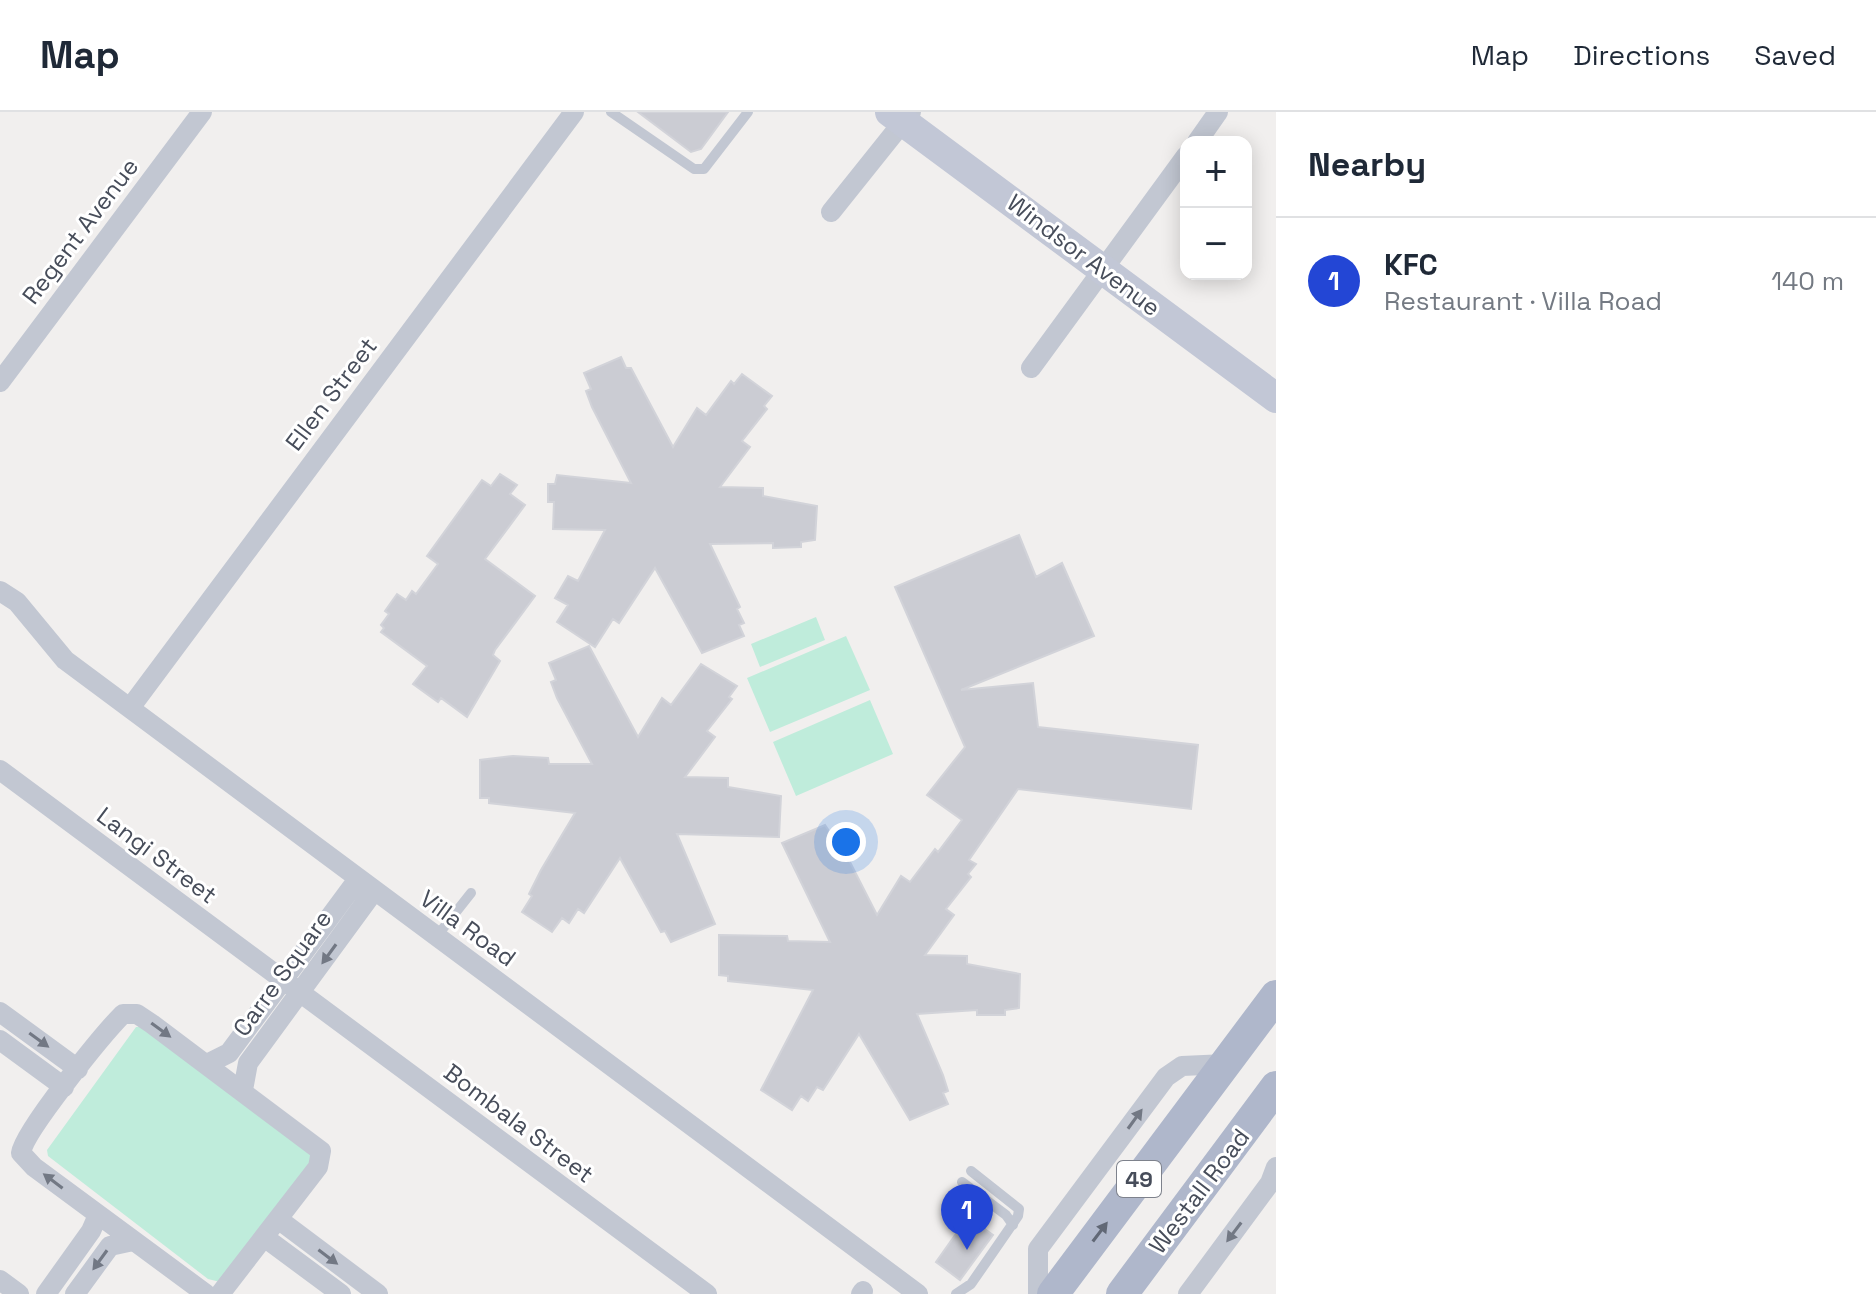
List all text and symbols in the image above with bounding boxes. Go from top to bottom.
text: Map [40,31,120,79]
text: Map [1471,37,1529,73]
text: Directions [1573,37,1710,73]
text: Saved [1754,37,1836,73]
map controls [1180,136,1252,280]
button: + [1180,136,1252,208]
text: Nearby [1308,143,1426,186]
street label: Regent Avenue [15,152,145,310]
street label: Windsor Avenue [1001,187,1167,323]
button: − [1180,208,1252,280]
text: KFC [1384,245,1438,284]
text: 1 [1328,264,1340,298]
text: 140 m [1771,264,1844,298]
text: Restaurant · Villa Road [1384,284,1662,318]
street label: Ellen Street [278,331,384,457]
street label: Langi Street [91,800,223,910]
your location [826,822,866,862]
street label: Villa Road [414,883,522,973]
street label: Carre Square [226,904,338,1042]
one-way arrow [321,944,337,965]
one-way arrow [150,1022,172,1038]
one-way arrow [29,1032,50,1048]
street label: Bombala Street [438,1057,600,1189]
one-way arrow [1127,1109,1143,1130]
street label: Westall Road [1142,1122,1256,1260]
road number: 49 [1117,1161,1161,1197]
one-way arrow [43,1174,63,1190]
pin: 1 [941,1184,993,1250]
one-way arrow [1091,1221,1107,1242]
one-way arrow [1226,1221,1242,1243]
one-way arrow [317,1248,338,1264]
one-way arrow [92,1250,108,1271]

